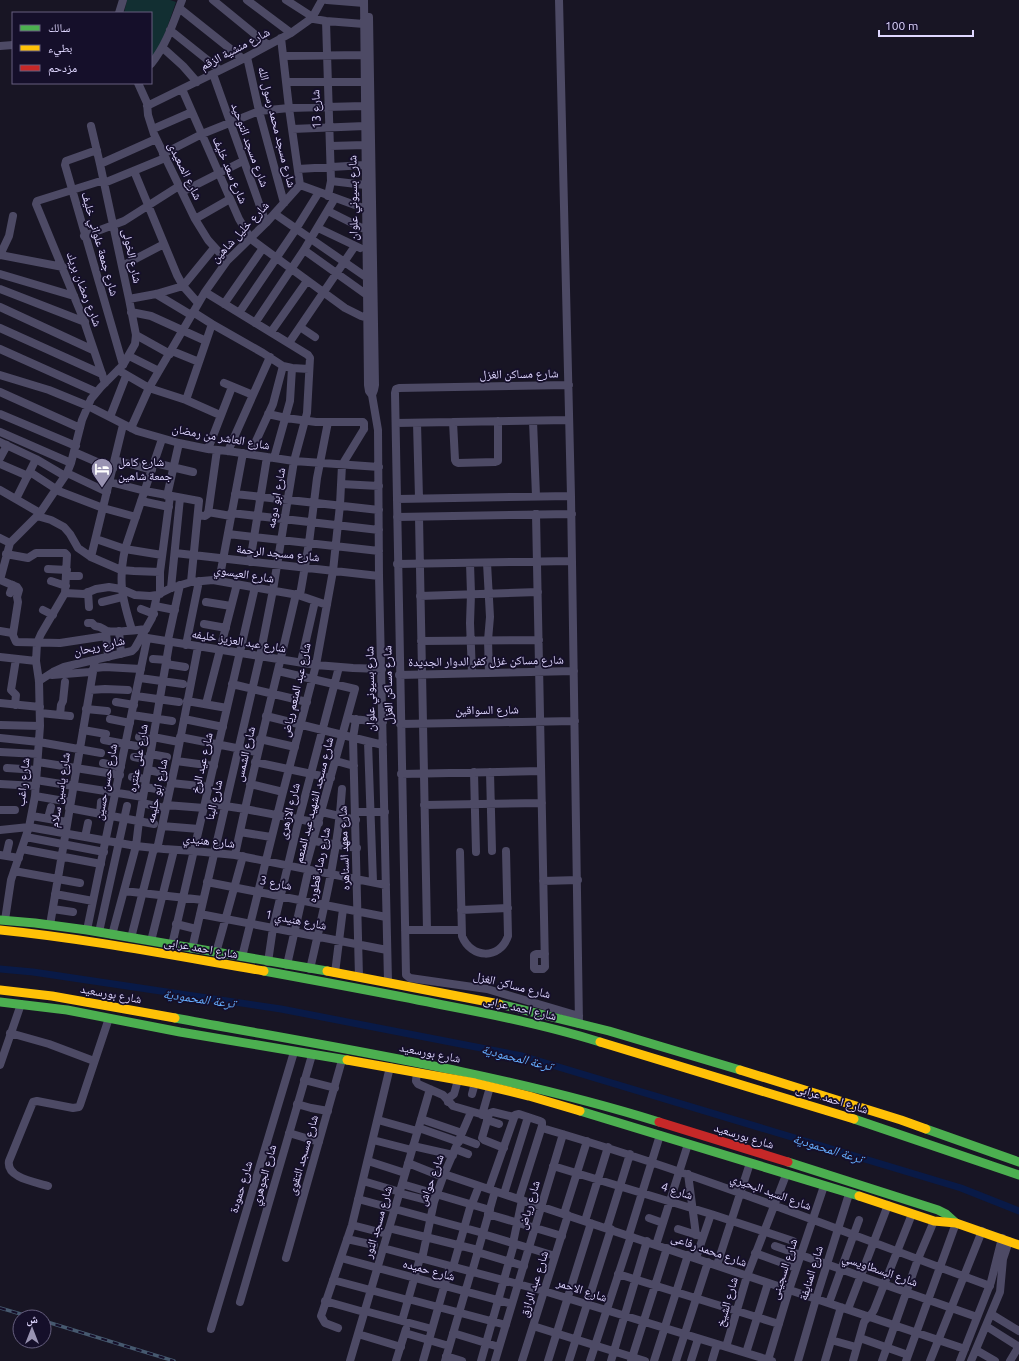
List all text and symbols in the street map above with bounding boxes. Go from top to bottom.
legend [12,12,152,84]
scale bar [879,12,973,38]
text: 100 m [885,19,918,32]
text: سالك [48,21,70,34]
street label: شارع منشية الزقم [198,25,273,74]
text: بطيء [48,41,72,58]
text: مزدحم [48,61,77,76]
street label: شارع مسجد محمد رسول الله [254,65,299,189]
street label: شارع 13 [308,89,325,129]
street label: شارع مسجد التوحيد [227,101,272,189]
street label: شارع سعد خليف [209,134,250,206]
street label: شارع الصعيدى [164,140,205,203]
street label: شارع بسيوني علوان [345,155,364,241]
street label: شارع جمعة علواني خليف [75,190,122,299]
street label: شارع خليل شاهين [208,198,273,266]
street label: شارع الخولى [118,227,145,285]
street label: شارع رمضان بريك [62,250,105,329]
street label: شارع مساكن الغزل [479,366,559,383]
street label: شارع العاشر من رمضان [171,421,271,454]
place label: شارع كامل جمعة شاهين [118,455,172,483]
hotel icon: شارع كامل جمعة شاهين [89,456,115,489]
street label: شارع ابو دومه [264,466,289,530]
street label: شارع مسجد الرحمة [236,542,320,565]
street label: شارع العيسوي [212,562,275,589]
street label: شارع عبد العزيز خليفه [191,627,287,656]
street label: شارع ريحان [72,633,126,660]
street label: شارع عبد المنعم رياض [278,641,315,739]
street label: شارع مساكن الغزل [380,645,397,725]
street label: شارع بسيوني علوان [362,646,381,732]
street label: شارع مساكن غزل كفر الدوار الجديدة [408,653,564,670]
street label: شارع السواقين [455,702,519,719]
street label: شارع على عنتره [125,723,152,793]
street label: شارع الشمس [232,725,259,783]
street label: شارع عيد الرخ [188,731,217,795]
street label: شارع مسجد الشهيد عبد المنعم [292,735,337,865]
street label: شارع حسن حسين [92,742,121,822]
street label: شارع ياسين سلام [47,751,74,829]
street label: شارع راغب [13,757,34,807]
street label: شارع ابو حليمه [143,757,172,825]
street label: شارع البنا [203,778,226,822]
street label: شارع الازهرى [275,781,304,841]
street label: شارع معهد السناهره [336,805,353,891]
street label: شارع رشاد قطوره [305,826,334,904]
street label: شارع هنيدي [182,831,236,854]
street label: شارع 3 [259,873,293,894]
street label: شارع هنيدي 1 [264,907,328,936]
street label: شارع احمد عرابى [163,935,239,962]
street label: شارع مساكن الغزل [472,969,552,1002]
street label: شارع بورسعيد [79,982,143,1007]
water label: ترعة المحمودية [162,986,239,1012]
street label: شارع احمد عرابى [482,993,558,1024]
street label: شارع بورسعيد [398,1040,462,1067]
water label: ترعة المحمودية [480,1041,557,1074]
street label: شارع احمد عرابى [794,1081,870,1118]
street label: شارع مسجد التقوى [285,1113,322,1197]
street label: شارع بورسعيد [712,1120,776,1153]
water label: ترعة المحمودية [791,1131,868,1167]
street label: شارع الجوهري [249,1143,282,1208]
street label: شارع حواش [415,1152,448,1208]
street label: شارع حمودة [226,1159,257,1215]
street label: شارع السيد البحيري [728,1171,813,1216]
street label: شارع رياض [515,1179,544,1231]
street label: شارع 4 [659,1180,695,1203]
street label: شارع مسجد النور [361,1184,396,1261]
street label: شارع محمد رفاعى [669,1230,749,1271]
street label: شارع السجينى [768,1237,801,1301]
street label: شارع المنايفة [796,1244,827,1302]
street label: شارع عبد الرازق [517,1249,552,1319]
street label: شارع البسطاويسي [839,1251,920,1292]
street label: شارع حميده [401,1256,457,1285]
street label: شارع الاحمر [554,1275,609,1306]
street label: شارع الشيخ [713,1275,742,1329]
north arrow [12,1309,52,1349]
text: ش [26,1313,38,1327]

